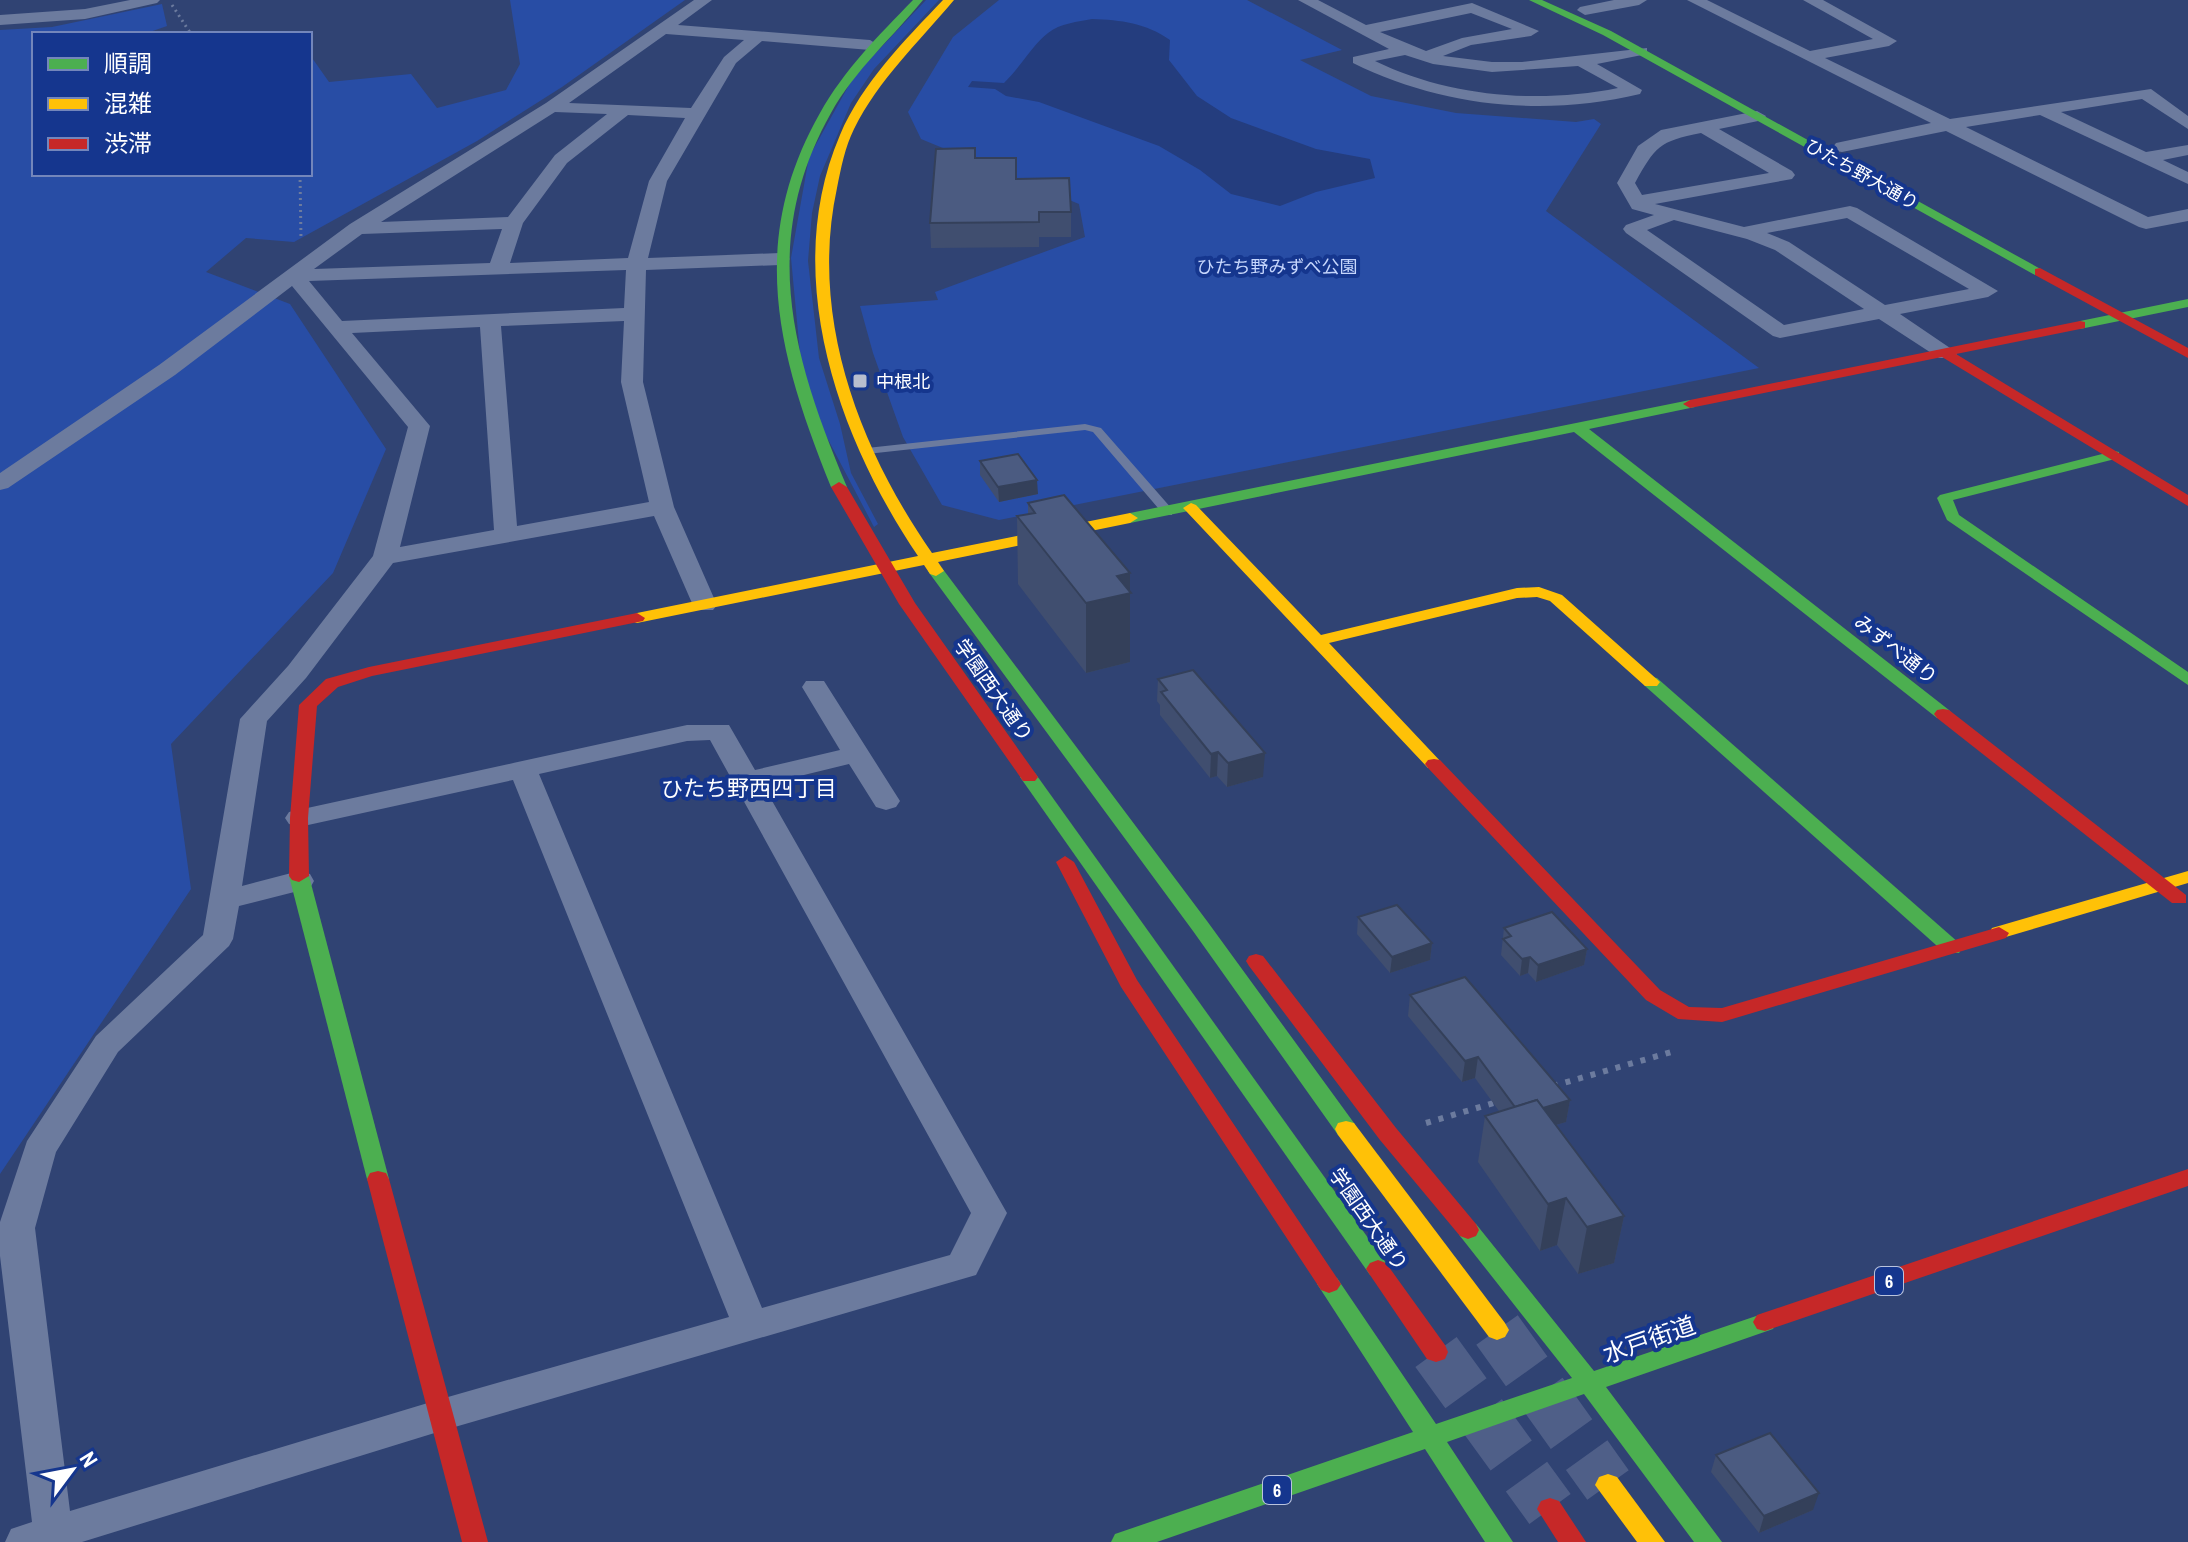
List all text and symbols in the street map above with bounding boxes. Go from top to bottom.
legend [32,32,312,176]
text: 順調 [104,47,152,79]
text: 混雑 [104,87,152,119]
text: 渋滞 [104,127,152,159]
street label: ひたち野大通り [1801,133,1923,215]
park label: ひたち野みずべ公園 [1196,254,1358,279]
place label: 中根北 [876,369,930,394]
marker: 中根北 [851,372,869,390]
street label: みずべ通り [1849,608,1943,690]
street label: 学園西大通り [949,633,1039,747]
district label: ひたち野西四丁目 [661,773,837,803]
street label: 学園西大通り [1324,1162,1414,1276]
road number: 6 [1875,1267,1903,1295]
street label: 水戸街道 [1598,1308,1700,1370]
north arrow [32,1430,112,1510]
text: N [73,1446,105,1473]
road number: 6 [1263,1476,1291,1504]

